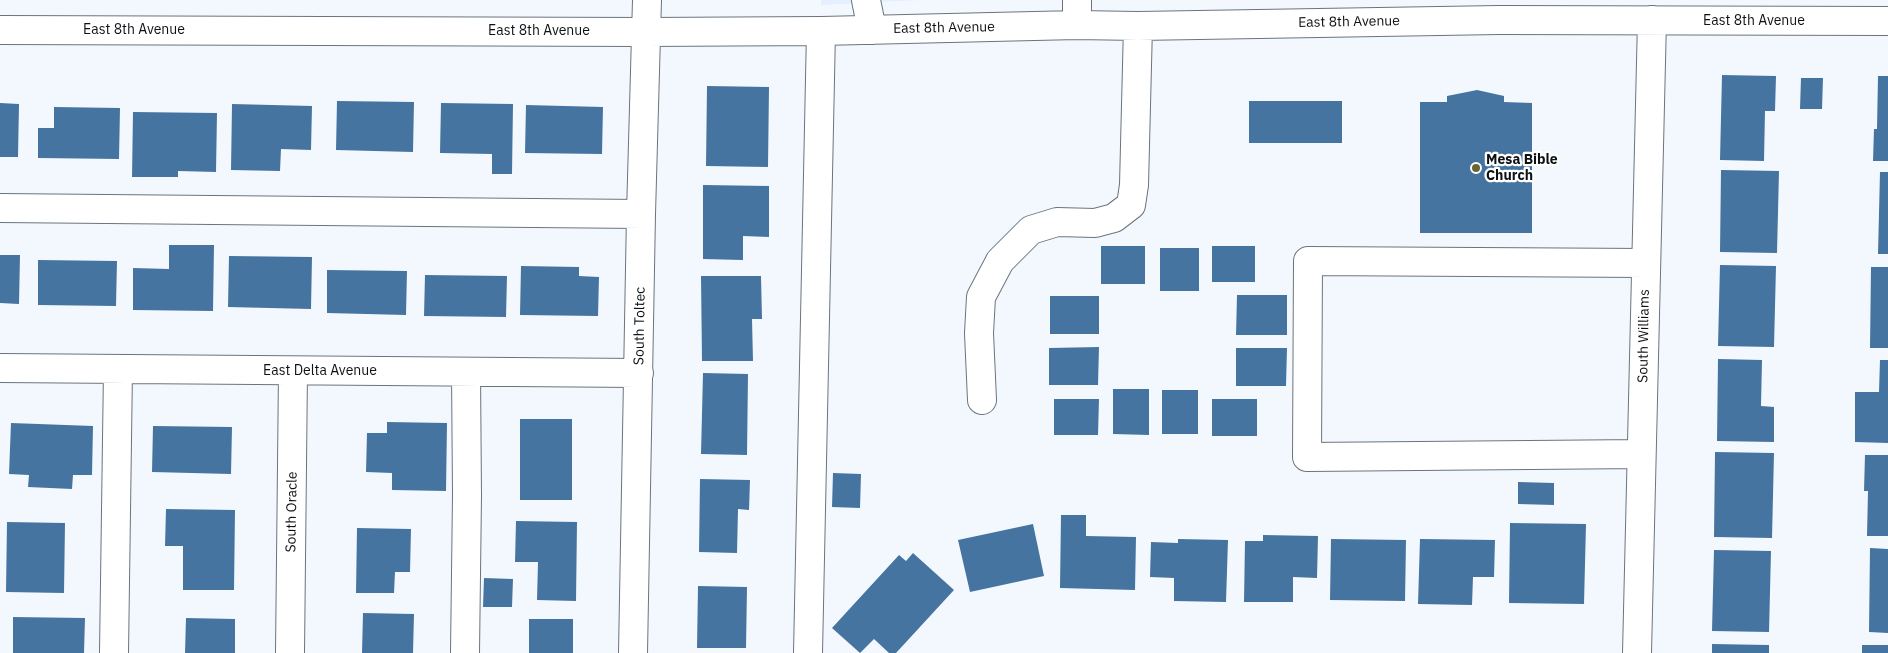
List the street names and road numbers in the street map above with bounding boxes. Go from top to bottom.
street label: East 8th Avenue [1298,13,1400,31]
street label: East 8th Avenue [1703,13,1805,29]
street label: East 8th Avenue [893,19,995,37]
street label: East 8th Avenue [83,22,185,38]
street label: East 8th Avenue [488,23,590,39]
street label: South Toltec [631,287,649,365]
street label: South Williams [1635,289,1653,383]
street label: East Delta Avenue [263,363,377,379]
street label: South Oracle [283,471,301,553]

